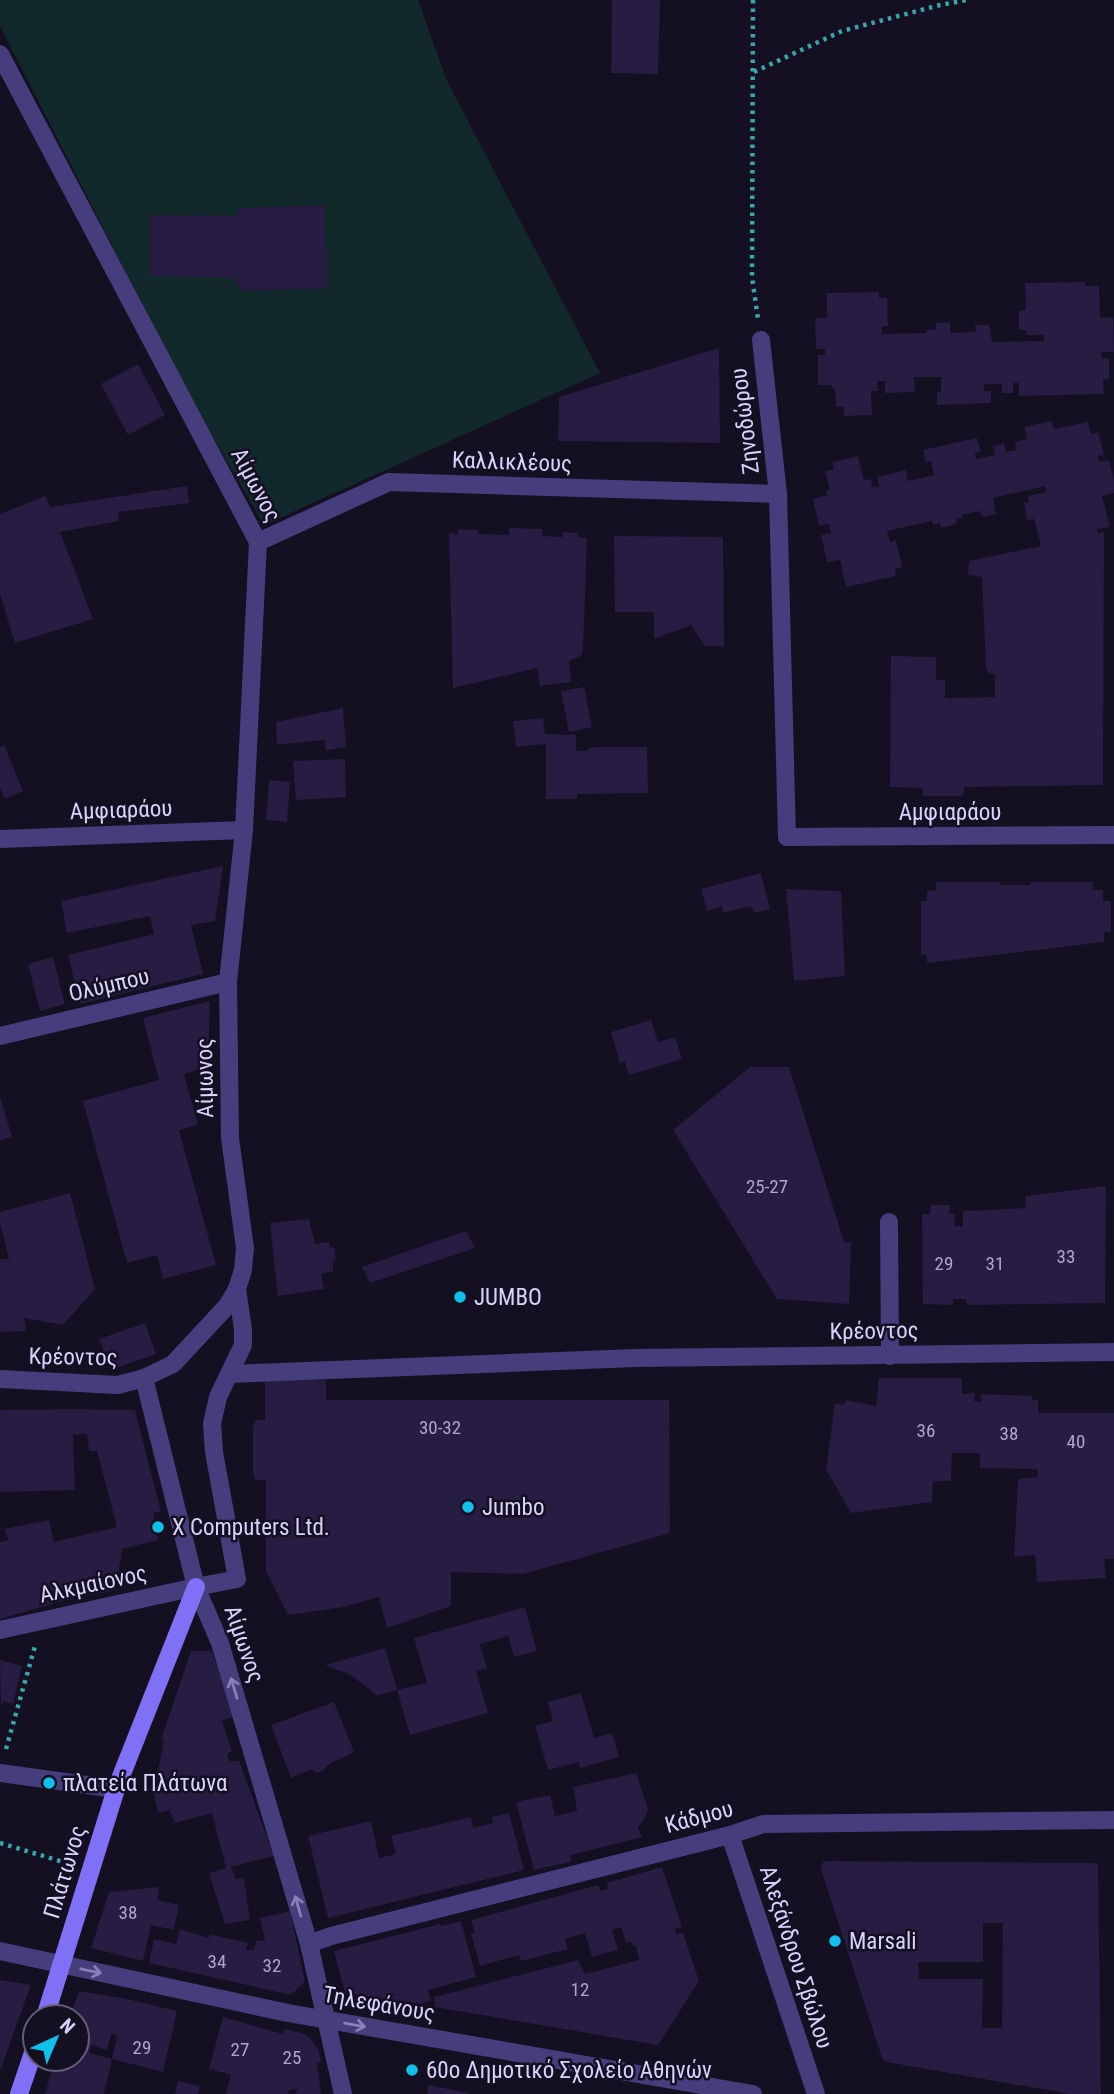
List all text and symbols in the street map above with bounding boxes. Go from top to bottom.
street label: Ζηνοδώρου [725,366,765,476]
street label: Αίμωνος [225,443,287,527]
street label: Καλλικλέους [452,446,572,478]
street label: Αμφιαράου [69,795,173,825]
street label: Αμφιαράου [899,799,1001,826]
street label: Ολύμπου [66,963,152,1007]
street label: Αίμωνος [191,1038,219,1118]
house number: 25-27 [746,1175,788,1198]
house number: 33 [1057,1245,1075,1268]
house number: 29 [935,1252,953,1275]
house number: 31 [986,1252,1004,1275]
place label: JUMBO [474,1284,542,1311]
marker: JUMBO [452,1289,468,1305]
street label: Κρέοντος [829,1317,919,1345]
street label: Κρέοντος [28,1343,118,1371]
house number: 30-32 [419,1416,461,1439]
house number: 36 [917,1419,935,1442]
house number: 38 [1000,1422,1018,1445]
house number: 40 [1067,1430,1085,1453]
place label: Jumbo [482,1494,544,1521]
marker: Jumbo [460,1499,476,1515]
place label: X Computers Ltd. [172,1514,330,1541]
marker: X Computers Ltd. [150,1519,166,1535]
street label: Αλκμαίονος [37,1559,149,1609]
street label: Αίμωνος [218,1602,270,1686]
one-way arrow [227,1677,240,1699]
place label: πλατεία Πλάτωνα [63,1770,227,1797]
marker: πλατεία Πλάτωνα [41,1775,57,1791]
street label: Κάδμου [662,1795,736,1839]
street label: Πλάτωνος [38,1822,92,1922]
street label: Αλεξάνδρου Σβώλου [754,1862,838,2052]
one-way arrow [290,1896,303,1918]
house number: 38 [119,1901,137,1924]
place label: Marsali [849,1928,916,1955]
marker: Marsali [827,1933,843,1949]
house number: 34 [208,1950,226,1973]
house number: 32 [263,1954,281,1977]
one-way arrow [79,1964,102,1978]
house number: 12 [571,1978,589,2001]
street label: Τηλεφάνους [321,1981,437,2027]
north arrow [21,2003,91,2073]
text: N [55,2014,80,2038]
one-way arrow [343,2018,366,2032]
house number: 29 [133,2036,151,2059]
house number: 27 [231,2038,249,2061]
house number: 25 [283,2046,301,2069]
place label: 60ο Δημοτικό Σχολείο Αθηνών [426,2057,712,2084]
marker: 60ο Δημοτικό Σχολείο Αθηνών [404,2062,420,2078]

